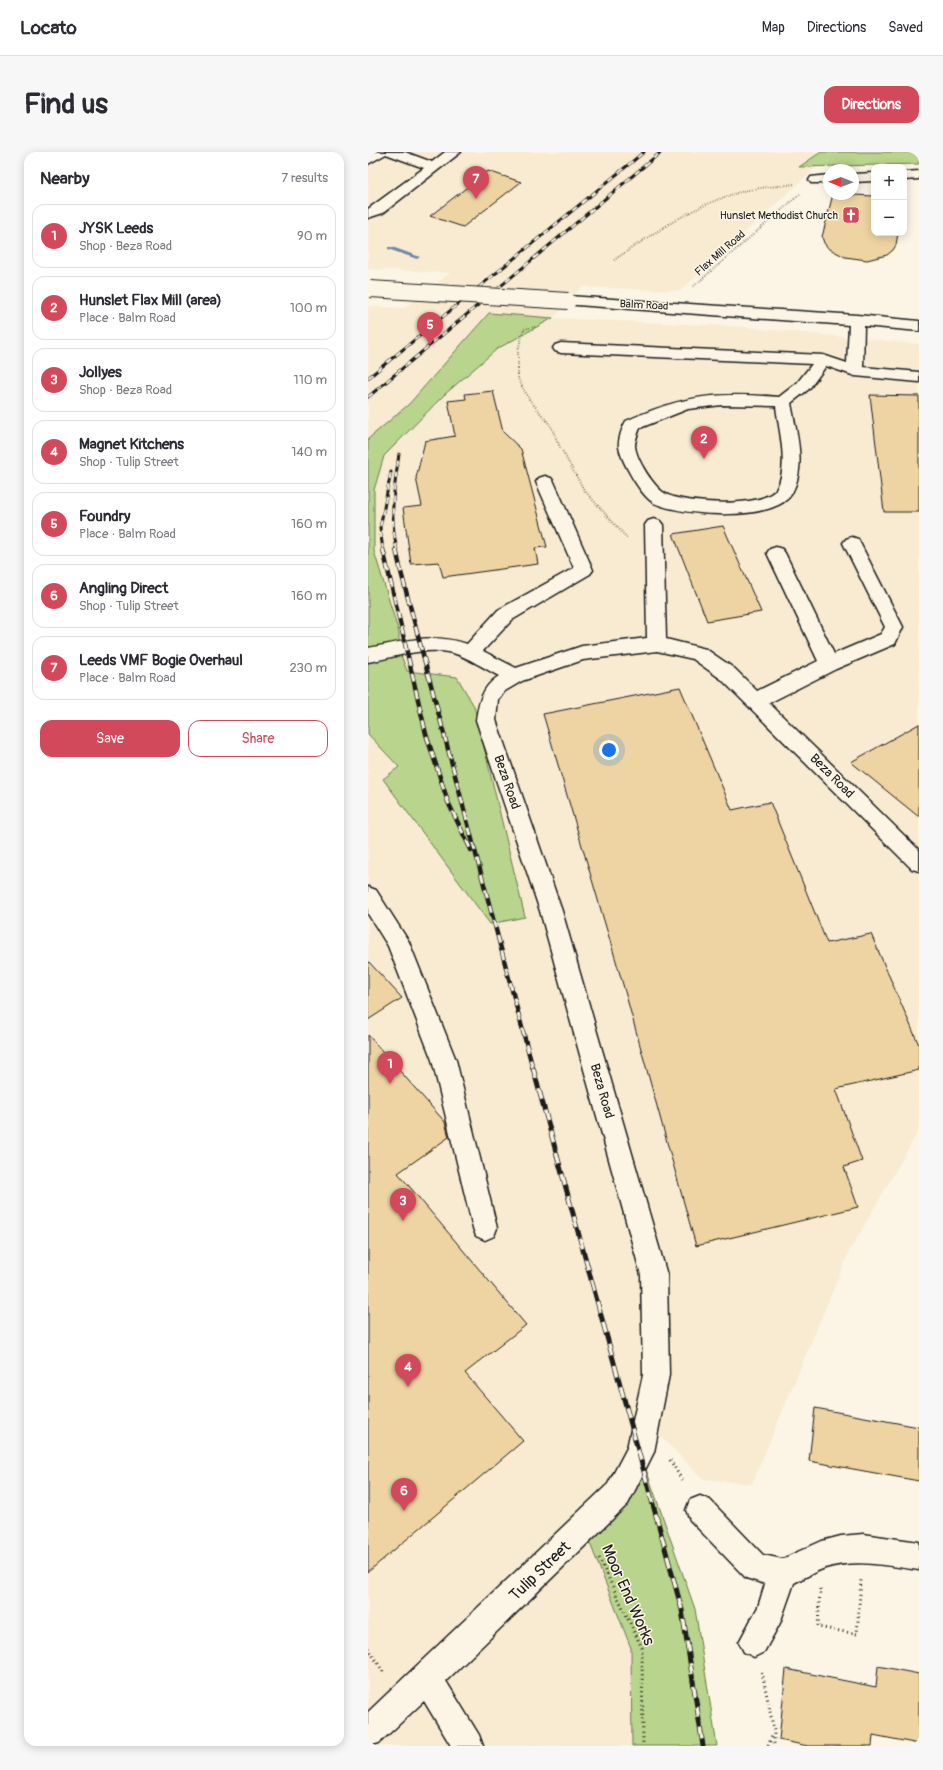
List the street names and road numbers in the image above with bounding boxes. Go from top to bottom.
street label: Flax Mill Road [692,228,748,278]
street label: Balm Road [619,297,669,313]
street label: Beza Road [806,750,858,802]
street label: Beza Road [490,753,524,811]
street label: Beza Road [587,1062,617,1120]
street label: Tulip Street [505,1537,575,1605]
street label: Moor End Works [597,1541,659,1649]

